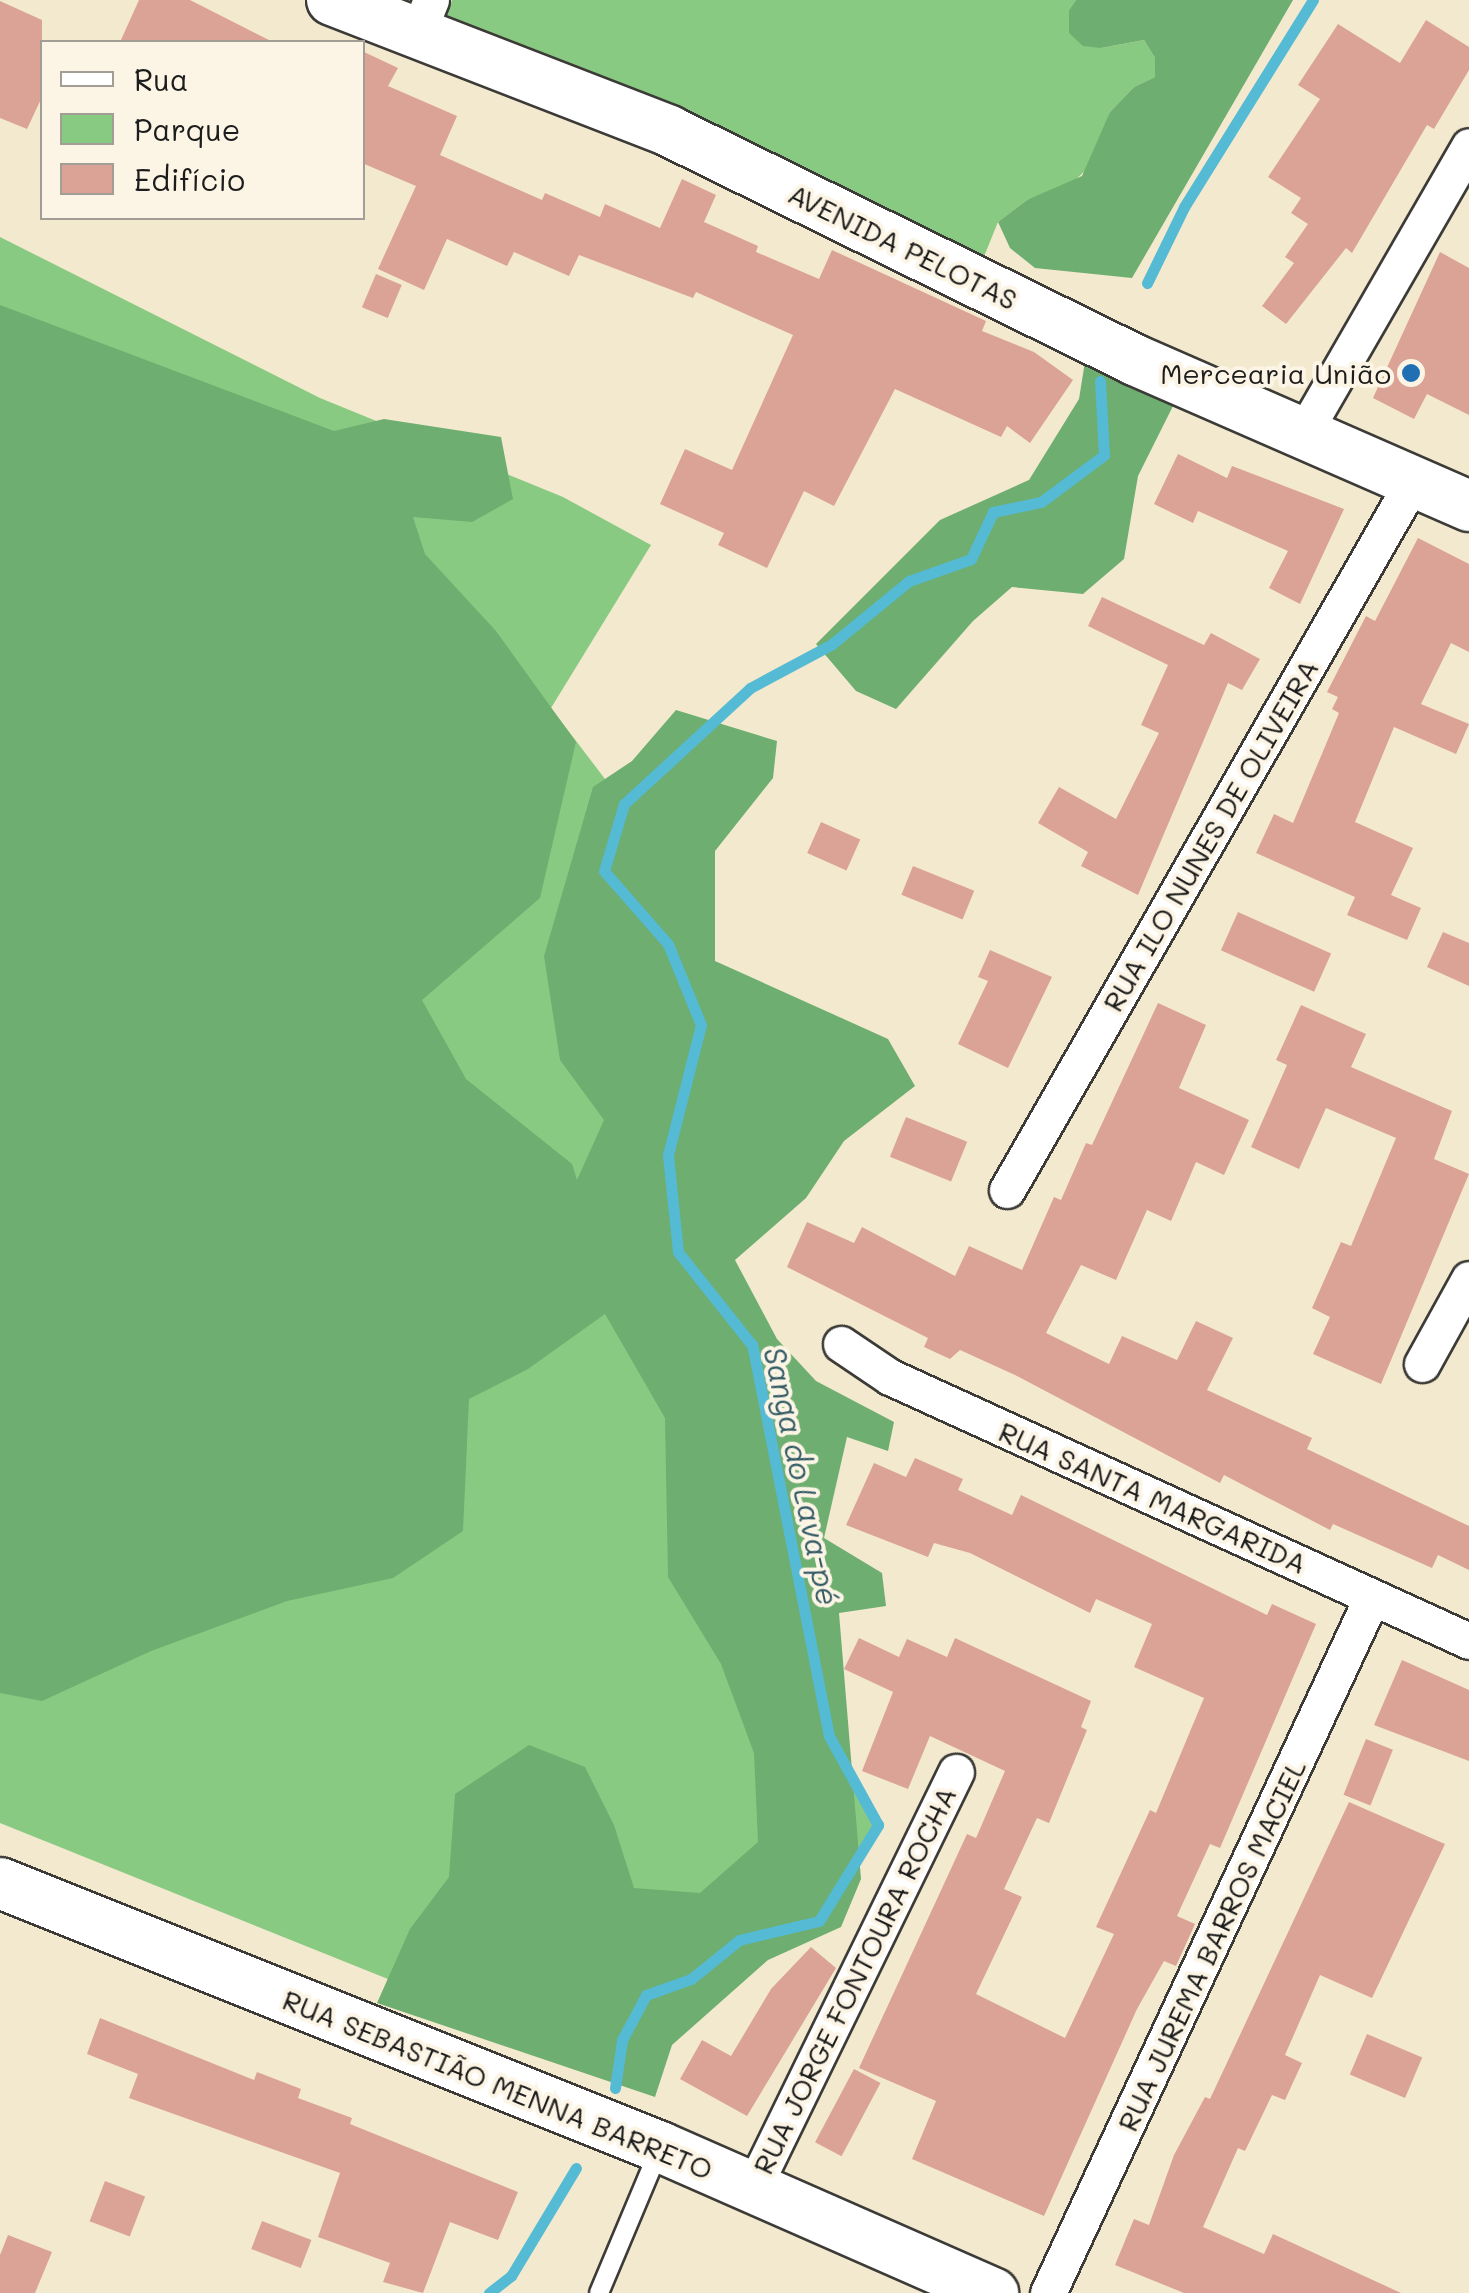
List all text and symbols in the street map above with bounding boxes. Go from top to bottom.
legend [40,40,365,220]
text: Rua [134,59,188,99]
text: Parque [134,109,240,149]
text: Edifício [134,159,245,199]
street label: AVENIDA PELOTAS [783,176,1023,316]
place label: Mercearia União [1160,356,1391,390]
marker: Mercearia União [1400,362,1422,384]
street label: RUA ILO NUNES DE OLIVEIRA [1095,653,1325,1017]
water label: Sanga do Lava-pé [757,1344,847,1608]
street label: RUA SANTA MARGARIDA [994,1414,1312,1580]
street label: RUA JUREMA BARROS MACIEL [1110,1754,1312,2136]
street label: RUA JORGE FONTOURA ROCHA [745,1781,963,2179]
street label: RUA SEBASTIÃO MENNA BARRETO [278,1982,718,2186]

